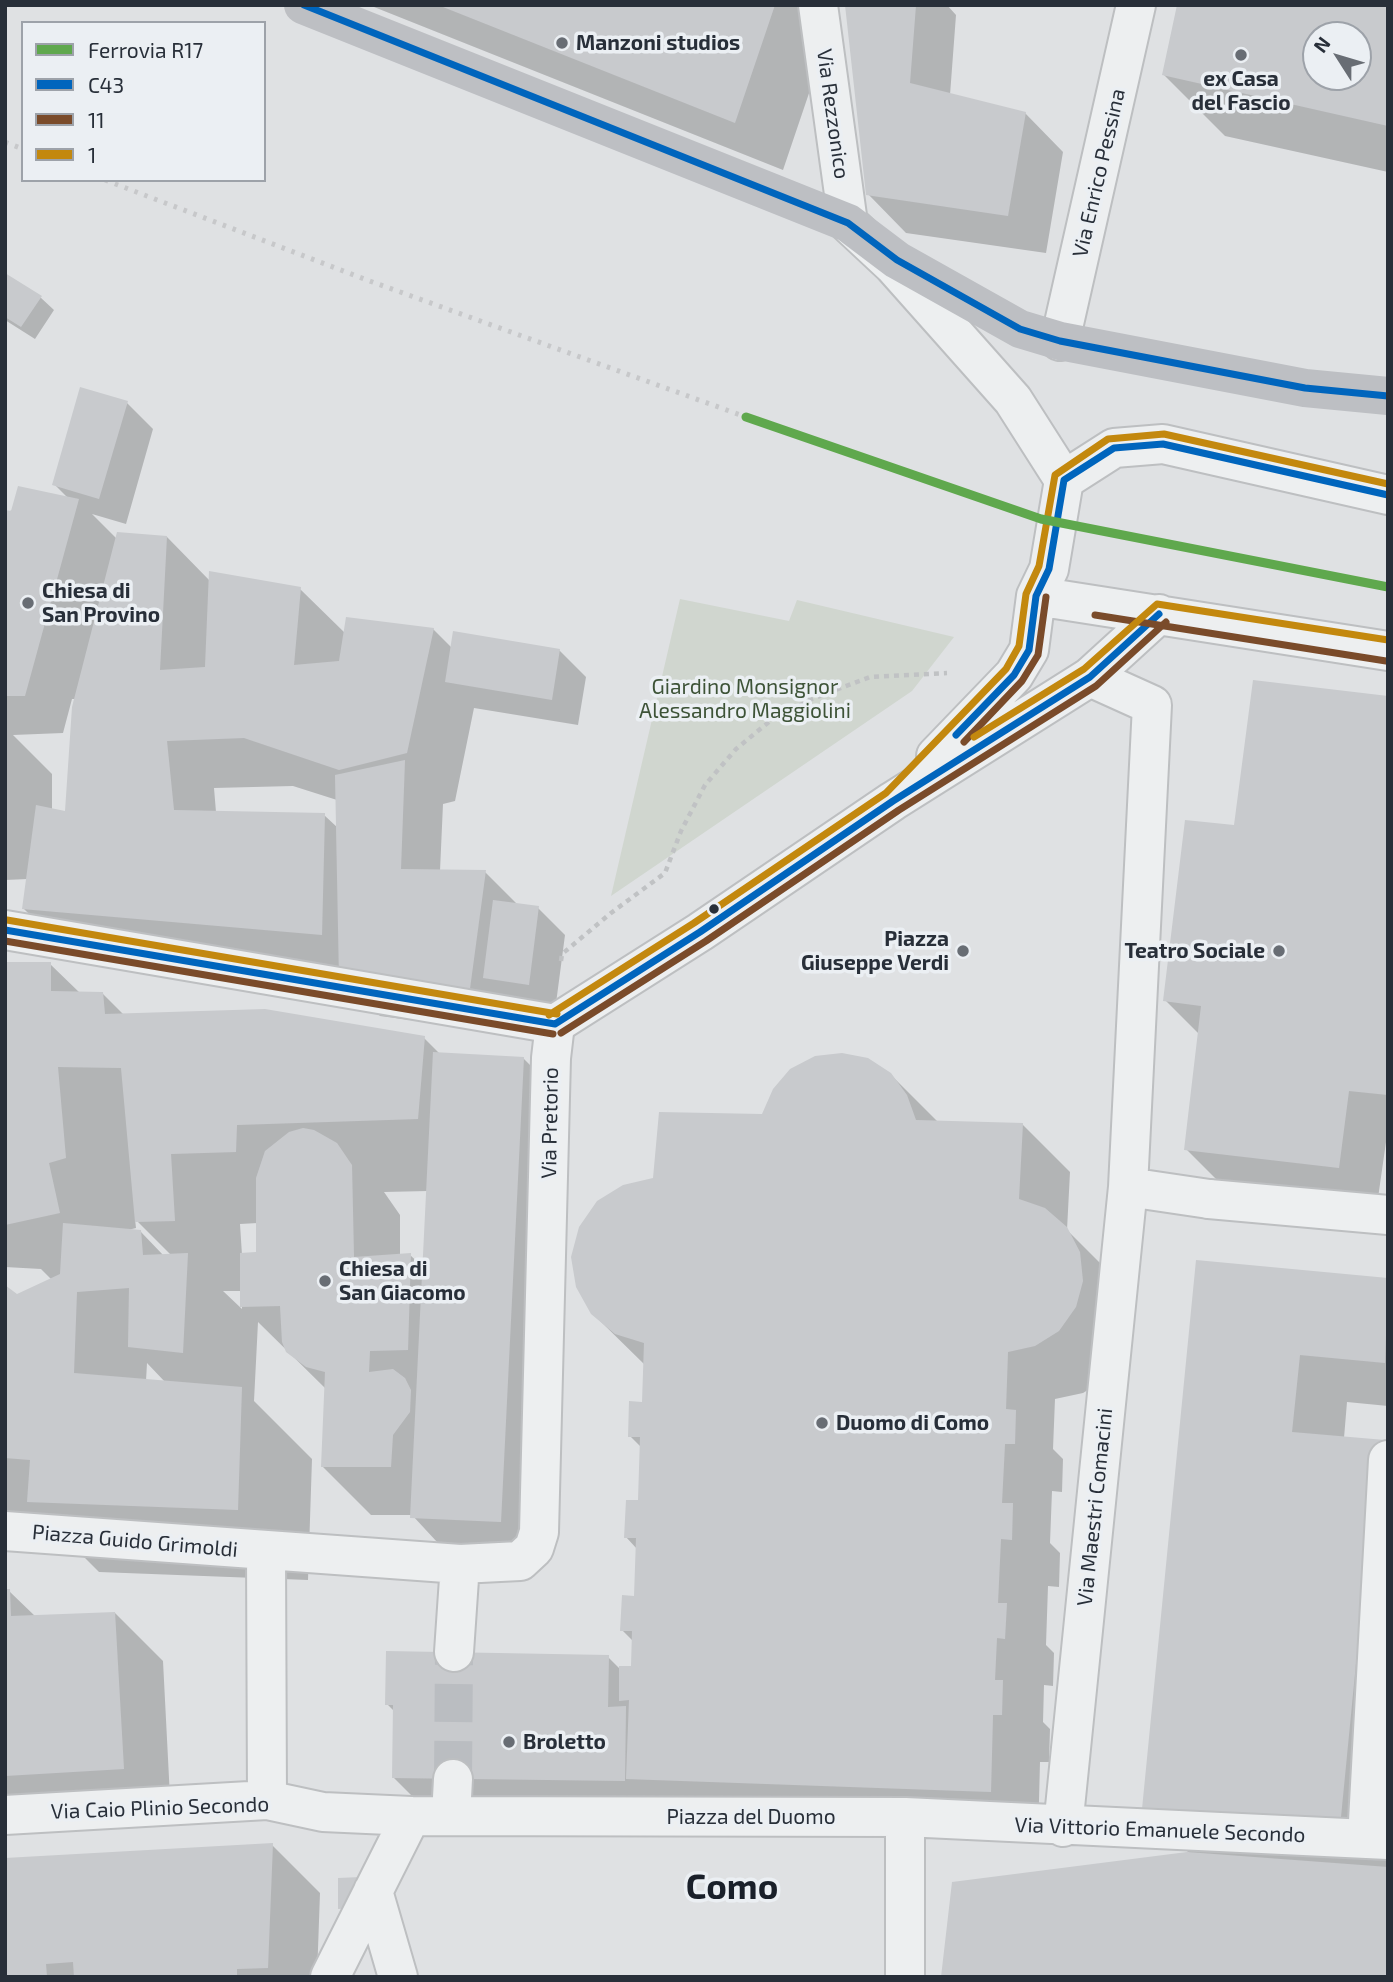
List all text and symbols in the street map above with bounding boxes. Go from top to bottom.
legend [21,21,266,182]
north arrow [1302,21,1372,91]
place label: Manzoni studios [576,30,740,56]
text: N [1308,32,1335,57]
marker: Manzoni studios [554,35,570,51]
text: Ferrovia R17 [88,37,203,62]
street label: Via Rezzonico [811,47,855,181]
marker: ex Casa del Fascio [1233,47,1249,63]
place label: ex Casa del Fascio [1191,66,1291,116]
text: C43 [88,72,124,97]
street label: Via Enrico Pessina [1067,86,1131,260]
text: 11 [88,107,105,132]
text: 1 [88,142,96,167]
place label: Chiesa di San Provino [42,578,160,628]
marker: Chiesa di San Provino [20,595,36,611]
park label: Giardino Monsignor Alessandro Maggiolini [639,674,851,724]
unlabelled marker [707,902,721,916]
place label: Piazza Giuseppe Verdi [801,926,949,976]
place label: Teatro Sociale [1124,938,1265,964]
marker: Piazza Giuseppe Verdi [955,943,971,959]
marker: Teatro Sociale [1271,943,1287,959]
street label: Via Pretorio [536,1067,564,1179]
place label: Chiesa di San Giacomo [339,1256,466,1306]
marker: Chiesa di San Giacomo [317,1273,333,1289]
street label: Via Maestri Comacini [1072,1407,1118,1607]
place label: Duomo di Como [836,1410,989,1436]
marker: Duomo di Como [814,1415,830,1431]
street label: Piazza Guido Grimoldi [31,1519,239,1563]
place label: Broletto [523,1729,606,1755]
marker: Broletto [501,1734,517,1750]
street label: Via Caio Plinio Secondo [50,1792,270,1824]
street label: Piazza del Duomo [666,1804,836,1830]
street label: Via Vittorio Emanuele Secondo [1014,1812,1306,1848]
district label: Como [686,1866,778,1908]

